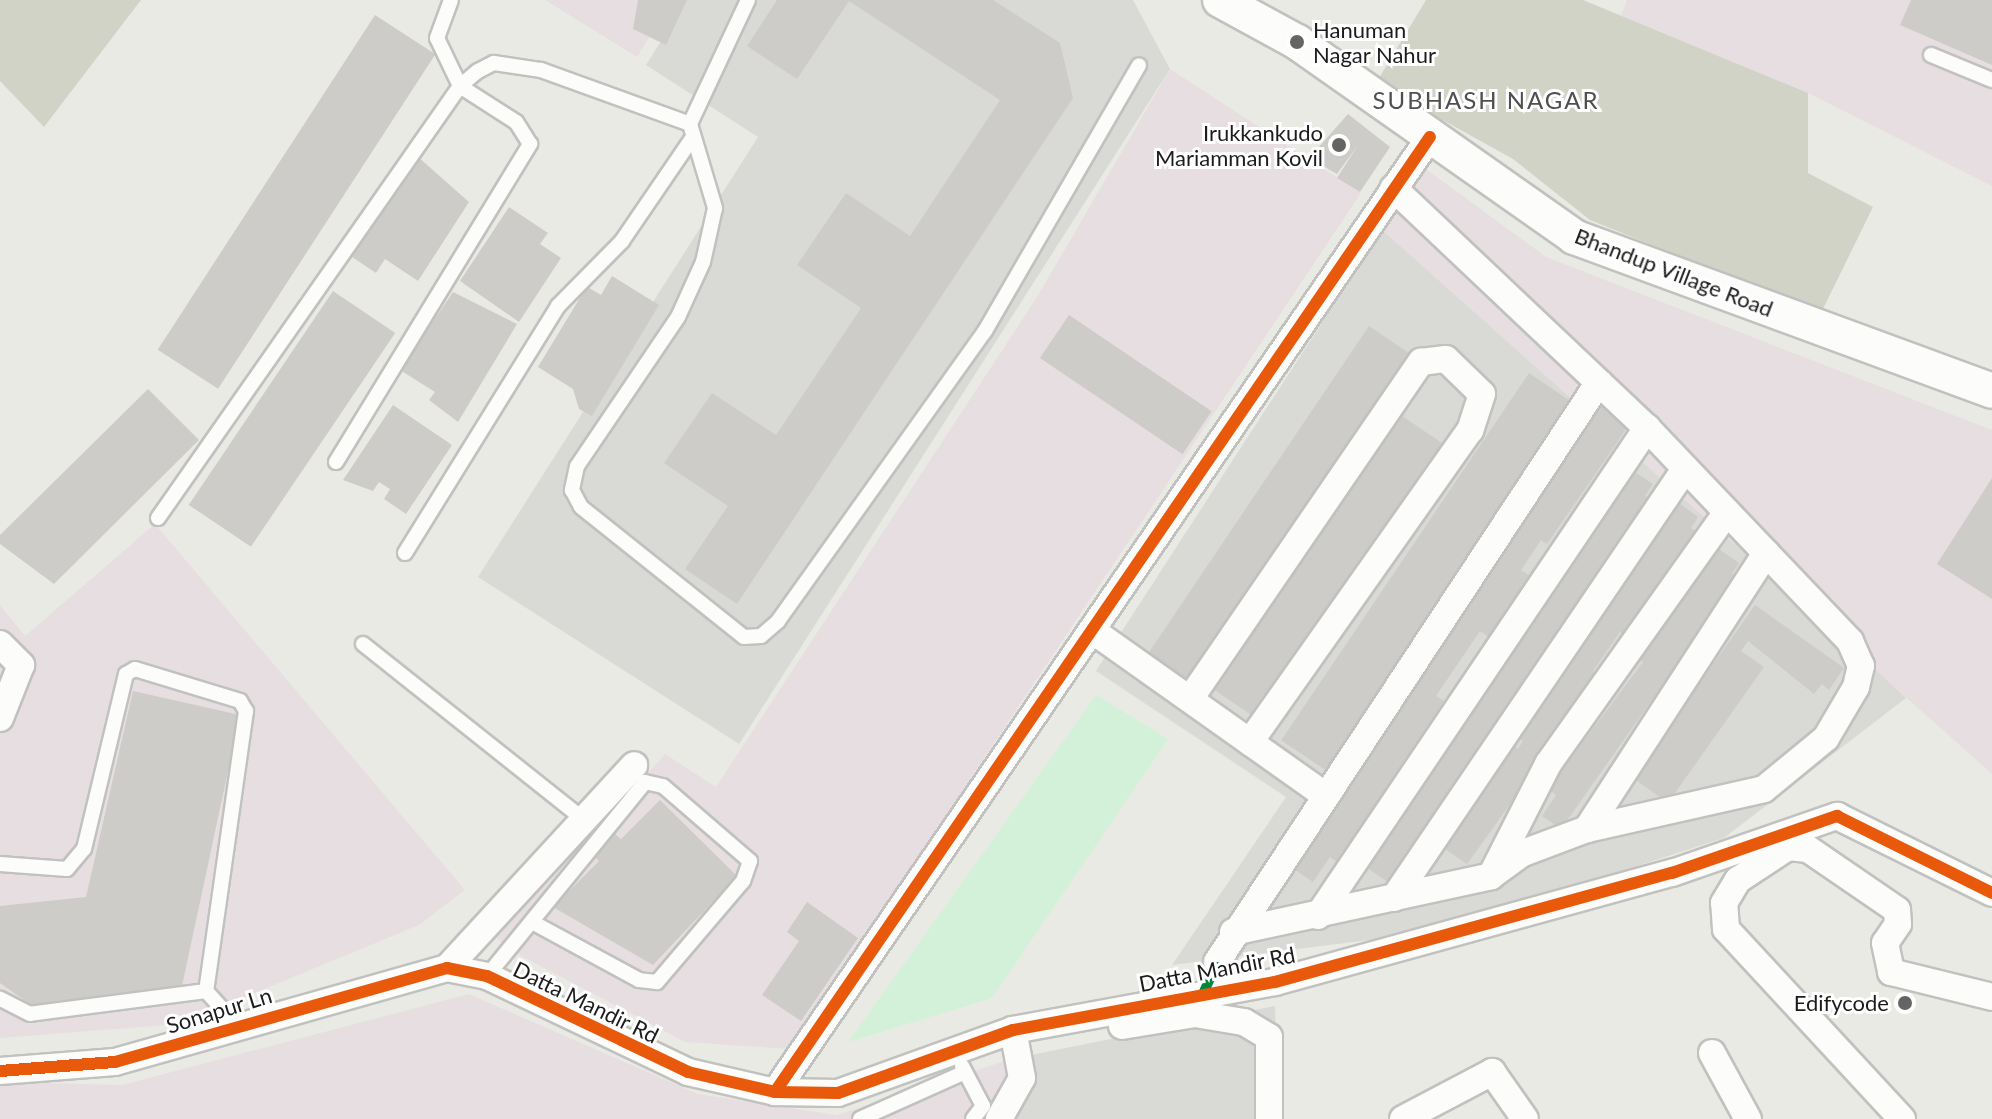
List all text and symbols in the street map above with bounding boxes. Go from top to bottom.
place label: Hanuman Nagar Nahur [1313,16,1436,68]
marker: Hanuman Nagar Nahur [1288,33,1306,51]
district label: SUBHASH NAGAR [1372,86,1600,114]
place label: Irukkankudo Mariamman Kovil [1155,119,1323,170]
marker: Irukkankudo Mariamman Kovil [1330,136,1348,154]
street label: Bhandup Village Road [1571,222,1777,322]
street label: Datta Mandir Rd [1136,941,1298,997]
street label: Datta Mandir Rd [509,955,663,1049]
street label: Sonapur Ln [163,981,275,1039]
place label: Edifycode [1794,990,1889,1016]
marker: Edifycode [1896,994,1914,1012]

